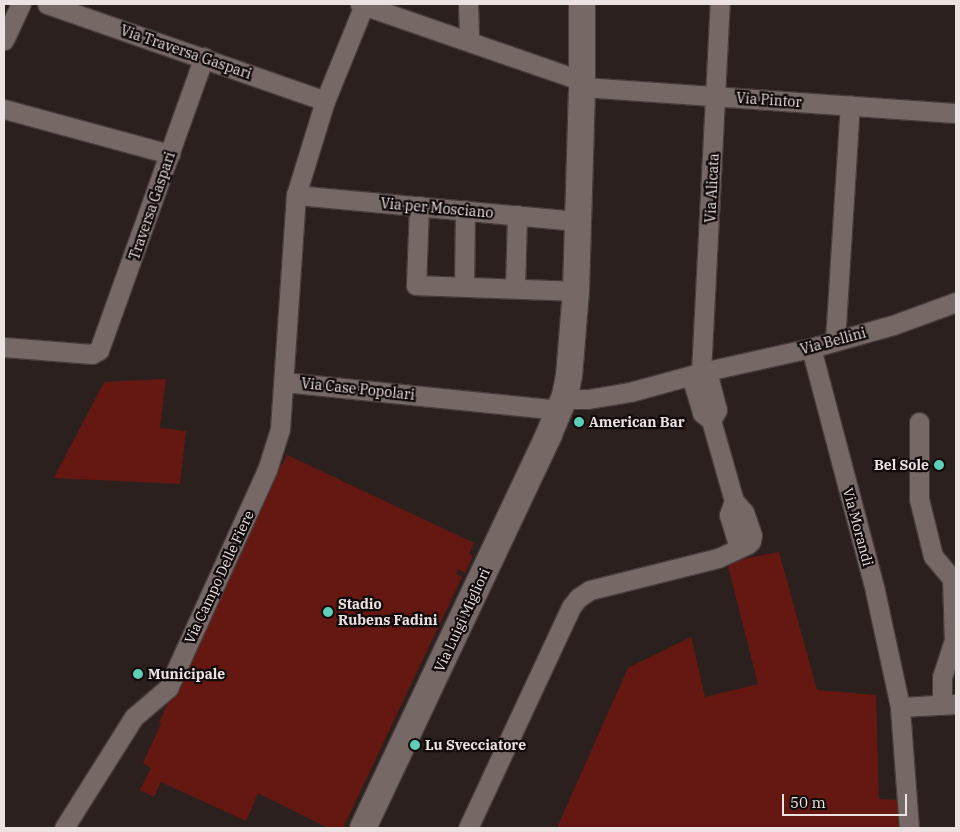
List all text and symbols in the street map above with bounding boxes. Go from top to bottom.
street label: Via Traversa Gaspari [118,22,254,82]
street label: Via Pintor [736,89,802,111]
street label: Traversa Gaspari [126,150,178,262]
street label: Via Alicata [702,153,722,223]
street label: Via per Mosciano [380,195,494,221]
street label: Via Bellini [798,324,868,358]
street label: Via Case Popolari [300,375,416,403]
place label: American Bar [589,414,685,430]
marker: American Bar [573,416,585,428]
place label: Bel Sole [874,457,929,473]
marker: Bel Sole [933,459,945,471]
street label: Via Morandi [840,486,876,568]
street label: Via Campo Delle Fiere [181,508,257,646]
street label: Via Luigi Migliori [431,566,493,674]
place label: Stadio Rubens Fadini [338,596,437,628]
marker: Stadio Rubens Fadini [322,606,334,618]
place label: Municipale [148,666,225,682]
marker: Municipale [132,668,144,680]
place label: Lu Svecciatore [425,737,526,753]
marker: Lu Svecciatore [409,739,421,751]
scale bar [785,784,910,816]
text: 50 m [790,793,826,812]

